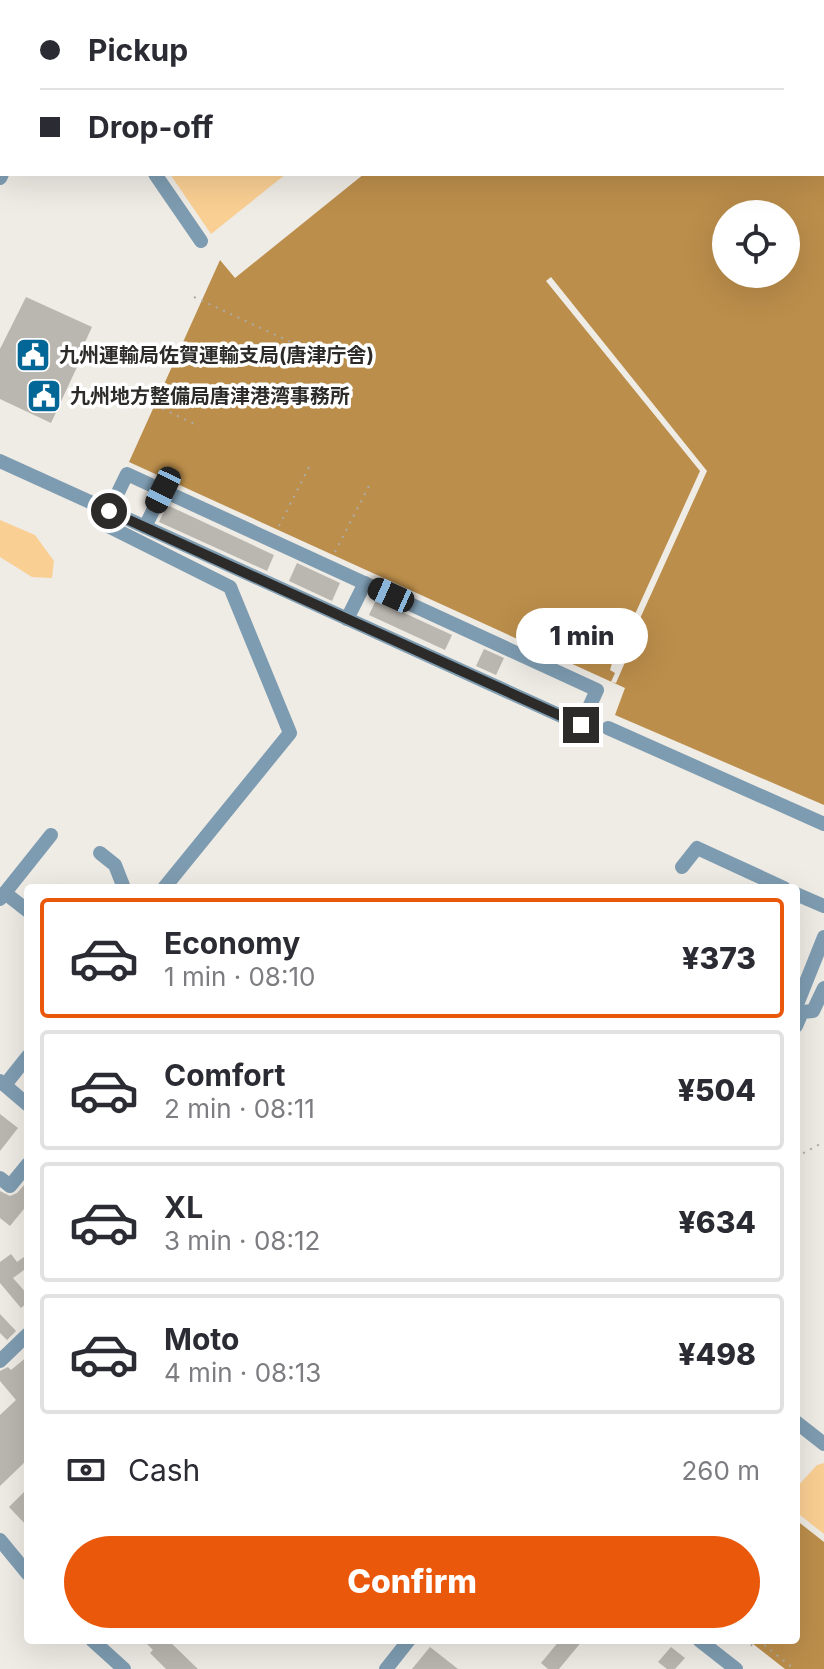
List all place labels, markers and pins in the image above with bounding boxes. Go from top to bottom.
public building icon: 九州運輸局佐賀運輸支局(唐津庁舎) [14,336,52,374]
place label: 九州運輸局佐賀運輸支局(唐津庁舎) [59,343,374,367]
public building icon: 九州地方整備局唐津港湾事務所 [25,377,63,415]
place label: 九州地方整備局唐津港湾事務所 [70,384,350,408]

